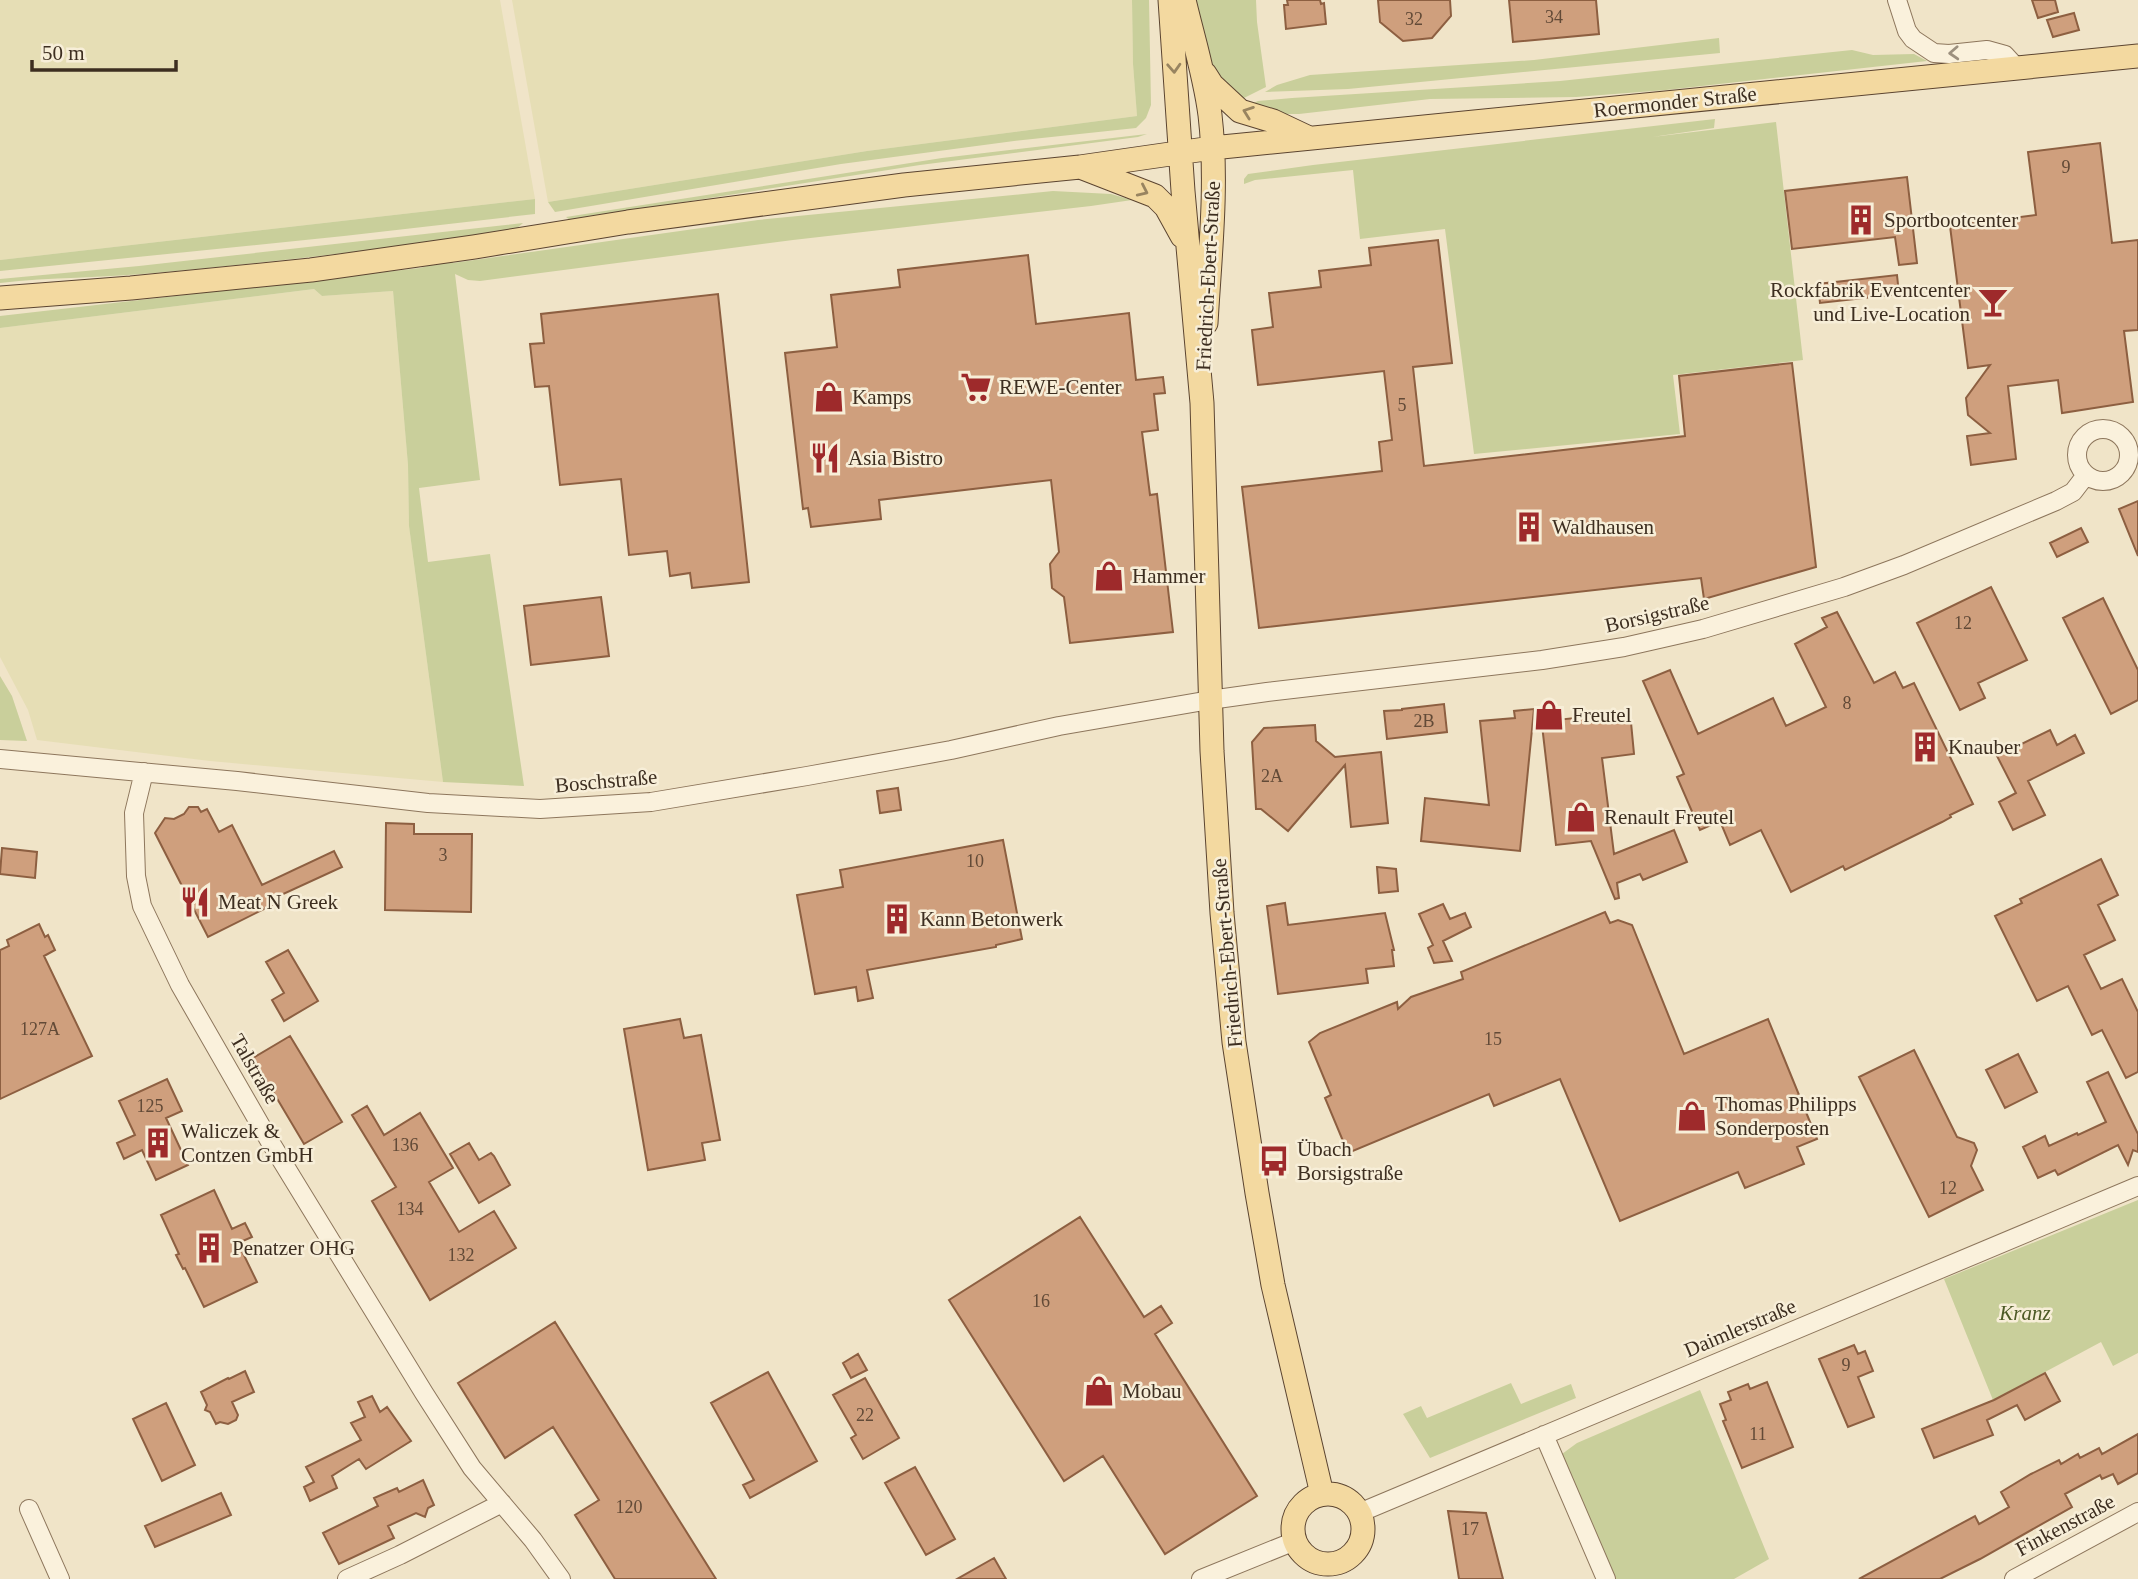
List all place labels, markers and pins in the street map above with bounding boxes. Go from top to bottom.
building icon: Sportbootcenter [1844,203,1878,237]
place label: Sportbootcenter [1884,208,2018,232]
place label: Rockfabrik Eventcenter und Live-Location [1770,278,1970,326]
bar icon: Rockfabrik Eventcenter und Live-Location [1976,285,2010,319]
supermarket icon: REWE-Center [959,370,993,404]
place label: REWE-Center [999,375,1121,399]
shop icon: Kamps [812,380,846,414]
place label: Kamps [852,385,912,409]
restaurant icon: Asia Bistro [808,441,842,475]
place label: Asia Bistro [848,446,943,470]
building icon: Waldhausen [1512,510,1546,544]
place label: Waldhausen [1552,515,1655,539]
shop icon: Hammer [1092,559,1126,593]
place label: Hammer [1132,564,1205,588]
shop icon: Freutel [1532,698,1566,732]
place label: Freutel [1572,703,1632,727]
building icon: Knauber [1908,730,1942,764]
place label: Knauber [1948,735,2020,759]
shop icon: Renault Freutel [1564,800,1598,834]
place label: Renault Freutel [1604,805,1734,829]
restaurant icon: Meat N Greek [178,885,212,919]
place label: Meat N Greek [218,890,339,914]
building icon: Kann Betonwerk [880,902,914,936]
place label: Kann Betonwerk [920,907,1063,931]
place label: Thomas Philipps Sonderposten [1715,1092,1857,1140]
shop icon: Thomas Philipps Sonderposten [1675,1099,1709,1133]
place label: Waliczek & Contzen GmbH [181,1119,313,1167]
building icon: Waliczek & Contzen GmbH [141,1126,175,1160]
place label: Übach Borsigstraße [1297,1137,1403,1185]
bus stop icon: Übach Borsigstraße [1257,1144,1291,1178]
building icon: Penatzer OHG [192,1231,226,1265]
place label: Penatzer OHG [232,1236,355,1260]
shop icon: Mobau [1082,1374,1116,1408]
place label: Mobau [1122,1379,1182,1403]

